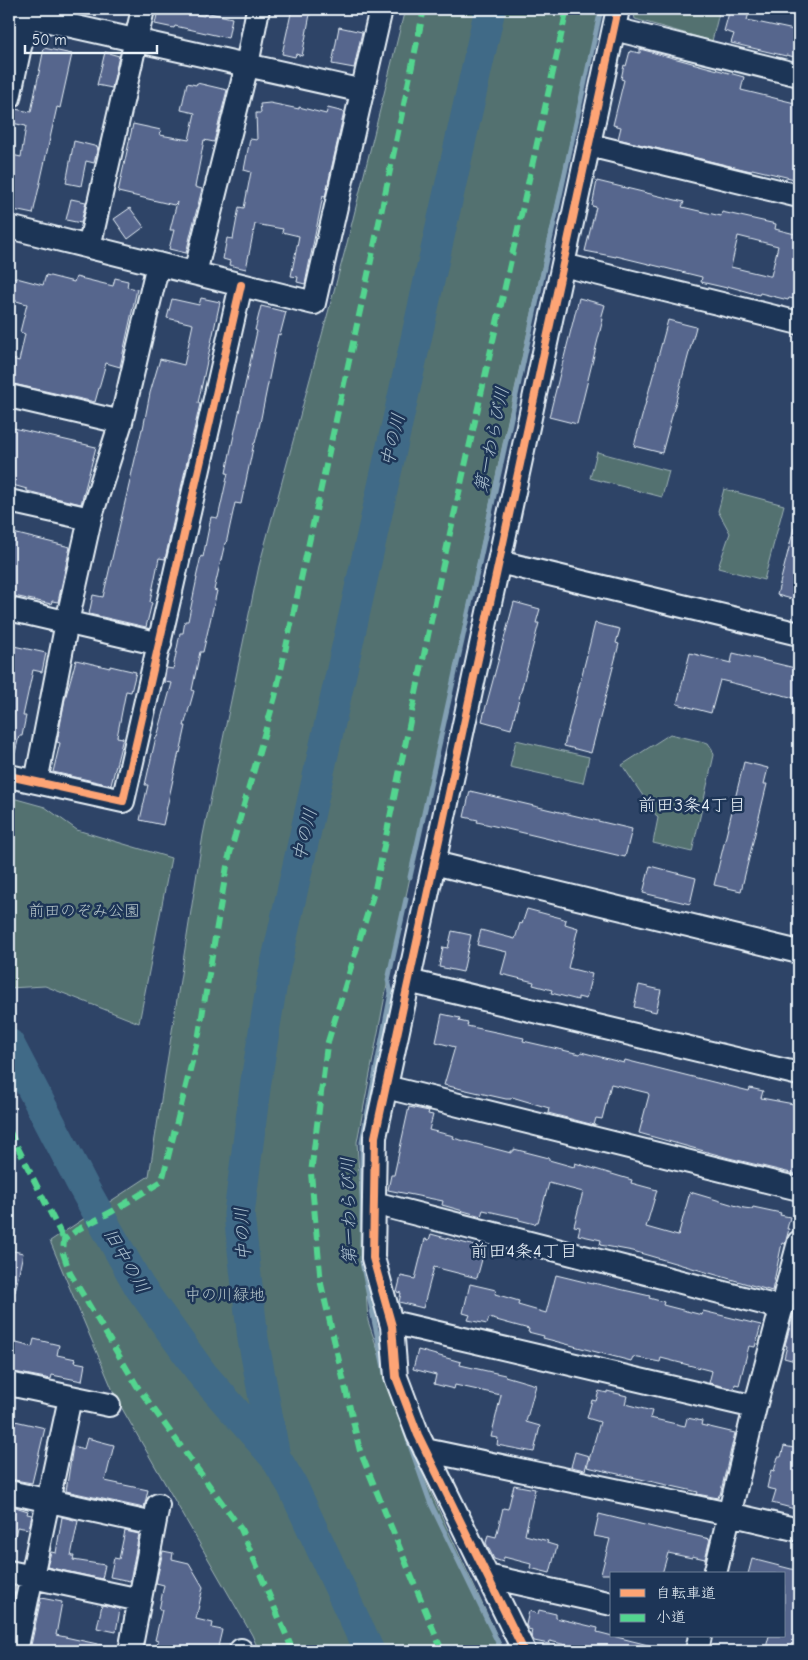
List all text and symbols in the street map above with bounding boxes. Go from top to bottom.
scale bar [25,22,158,54]
text: 50 m [32,31,67,49]
water label: 第一わらび川 [471,385,513,495]
water label: 中の川 [377,411,409,469]
district label: 前田3条4丁目 [638,795,746,816]
water label: 中の川 [289,806,321,864]
park label: 前田のぞみ公園 [28,902,140,920]
water label: 第一わらび川 [338,1157,360,1265]
water label: 中の川 [231,1206,255,1262]
water label: 旧中の川 [99,1225,153,1297]
district label: 前田4条4丁目 [470,1241,578,1262]
park label: 中の川緑地 [185,1286,265,1304]
legend [610,1572,786,1638]
text: 自転車道 [656,1584,716,1602]
text: 小道 [656,1608,686,1626]

